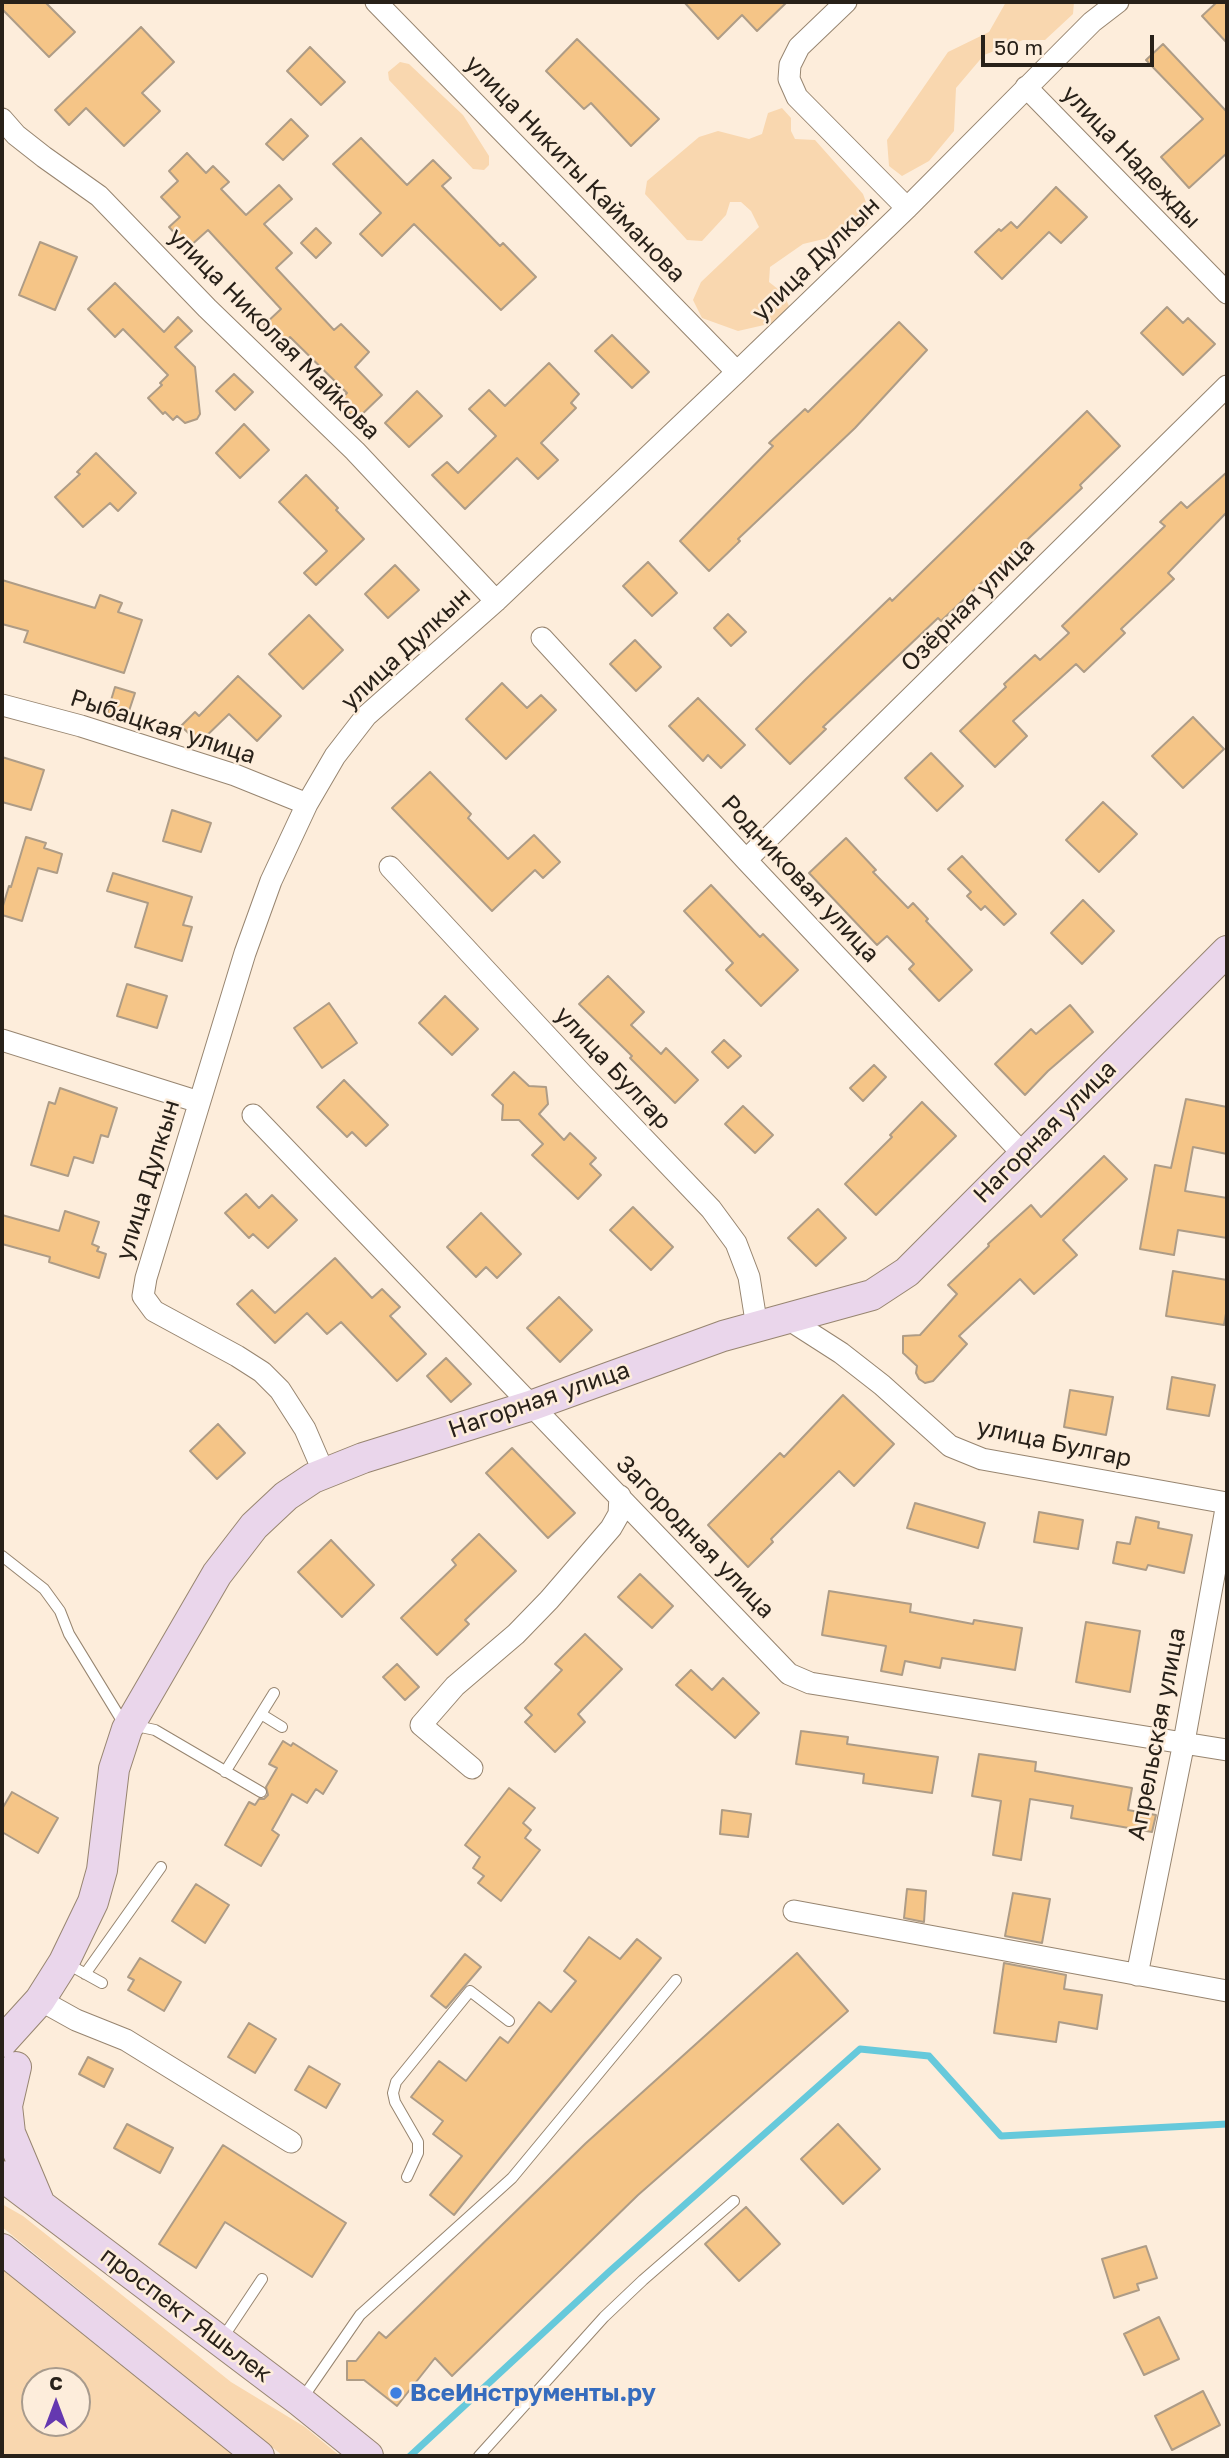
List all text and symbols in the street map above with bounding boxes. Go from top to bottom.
scale bar [984,21,1157,65]
text: 50 m [994,34,1043,60]
street label: улица Никиты Кайманова [459,49,691,289]
street label: улица Надежды [1055,80,1207,234]
street label: улица Дулкын [746,191,886,327]
street label: улица Николая Майкова [162,222,386,446]
street label: Озёрная улица [895,532,1041,678]
street label: улица Дулкын [335,582,477,716]
street label: Рыбацкая улица [67,683,259,771]
street label: Родниковая улица [715,789,885,969]
street label: улица Булгар [549,1001,677,1135]
street label: Нагорная улица [968,1055,1122,1209]
street label: улица Дулкын [110,1096,186,1264]
street label: Нагорная улица [445,1355,633,1445]
street label: улица Булгар [974,1413,1134,1473]
street label: Загородная улица [610,1449,780,1625]
street label: Апрельская улица [1122,1625,1192,1843]
street label: проспект Яшьлек [95,2241,277,2389]
north arrow [21,2367,91,2437]
text: С [49,2371,63,2394]
place label: ВсеИнструменты.ру [410,2379,656,2407]
marker: ВсеИнструменты.ру [388,2385,404,2401]

